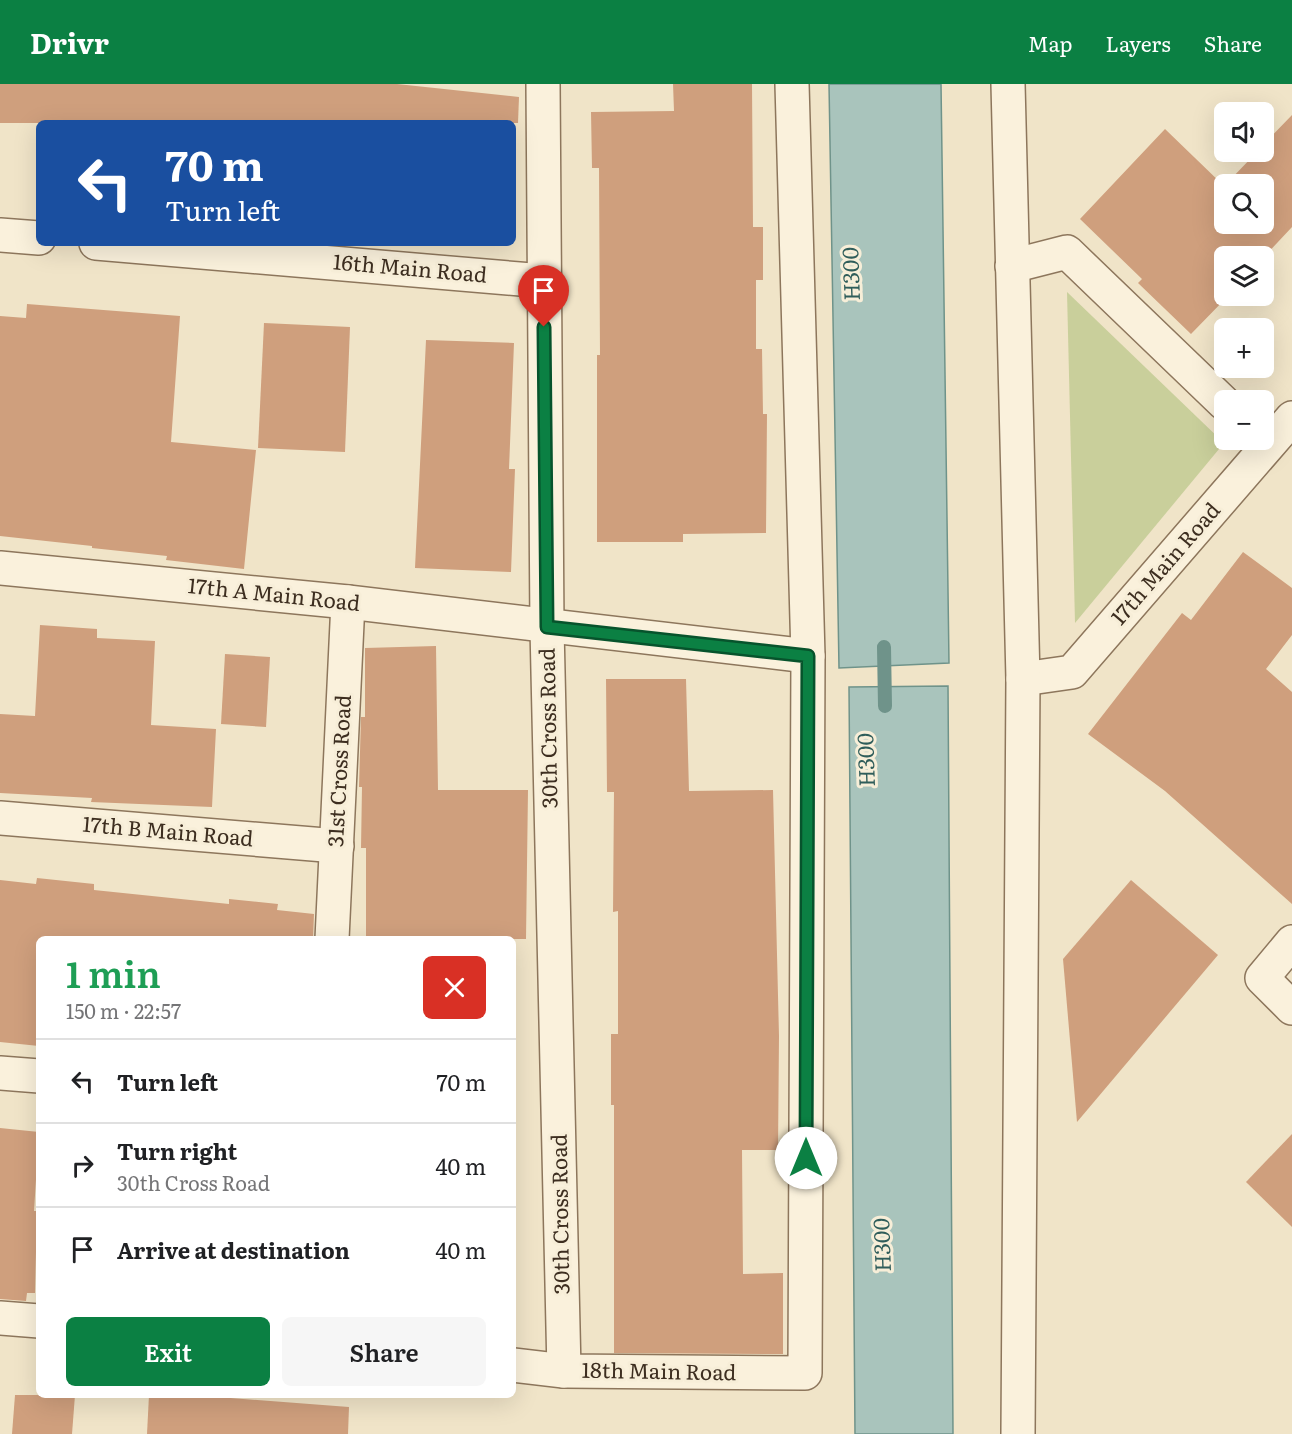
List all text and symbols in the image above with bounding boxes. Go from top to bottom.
text: Drivr [30,21,109,63]
text: Map [1028,27,1073,58]
text: Layers [1106,27,1171,58]
text: Share [1204,27,1262,58]
map controls [1214,102,1274,450]
button: sound [1214,102,1274,162]
text: 70 m [165,132,264,194]
icon: left [66,144,144,222]
button: search [1214,174,1274,234]
text: Turn left [165,189,280,229]
street label: 16th Main Road [332,244,489,289]
water label: H300 [832,246,867,301]
button: layers [1214,246,1274,306]
pin [518,265,569,327]
icon: arrive [527,274,560,307]
button: + [1214,318,1274,378]
button: − [1214,390,1274,450]
street label: 17th Main Road [1102,494,1226,630]
street label: 17th A Main Road [187,568,362,617]
street label: 30th Cross Road [530,647,563,809]
street label: 31st Cross Road [318,694,357,848]
water label: H300 [847,732,882,787]
street label: 17th B Main Road [82,807,255,852]
text: 1 min [66,946,161,999]
button: close [423,956,486,1019]
text: 150 m · 22:57 [66,995,181,1025]
icon: left [66,1065,99,1098]
text: Turn left [117,1065,218,1098]
text: 70 m [436,1065,486,1098]
position arrow [774,1126,838,1190]
street label: 30th Cross Road [542,1133,575,1295]
text: Turn right [117,1134,237,1167]
icon: right [66,1149,99,1182]
text: 40 m [435,1149,486,1182]
text: 30th Cross Road [117,1167,270,1197]
water label: H300 [863,1217,898,1272]
icon: arrive [66,1233,99,1266]
text: Arrive at destination [117,1233,350,1266]
text: 40 m [435,1233,486,1266]
button: Exit [66,1317,270,1386]
button: Share [282,1317,486,1386]
street label: 18th Main Road [581,1353,737,1386]

